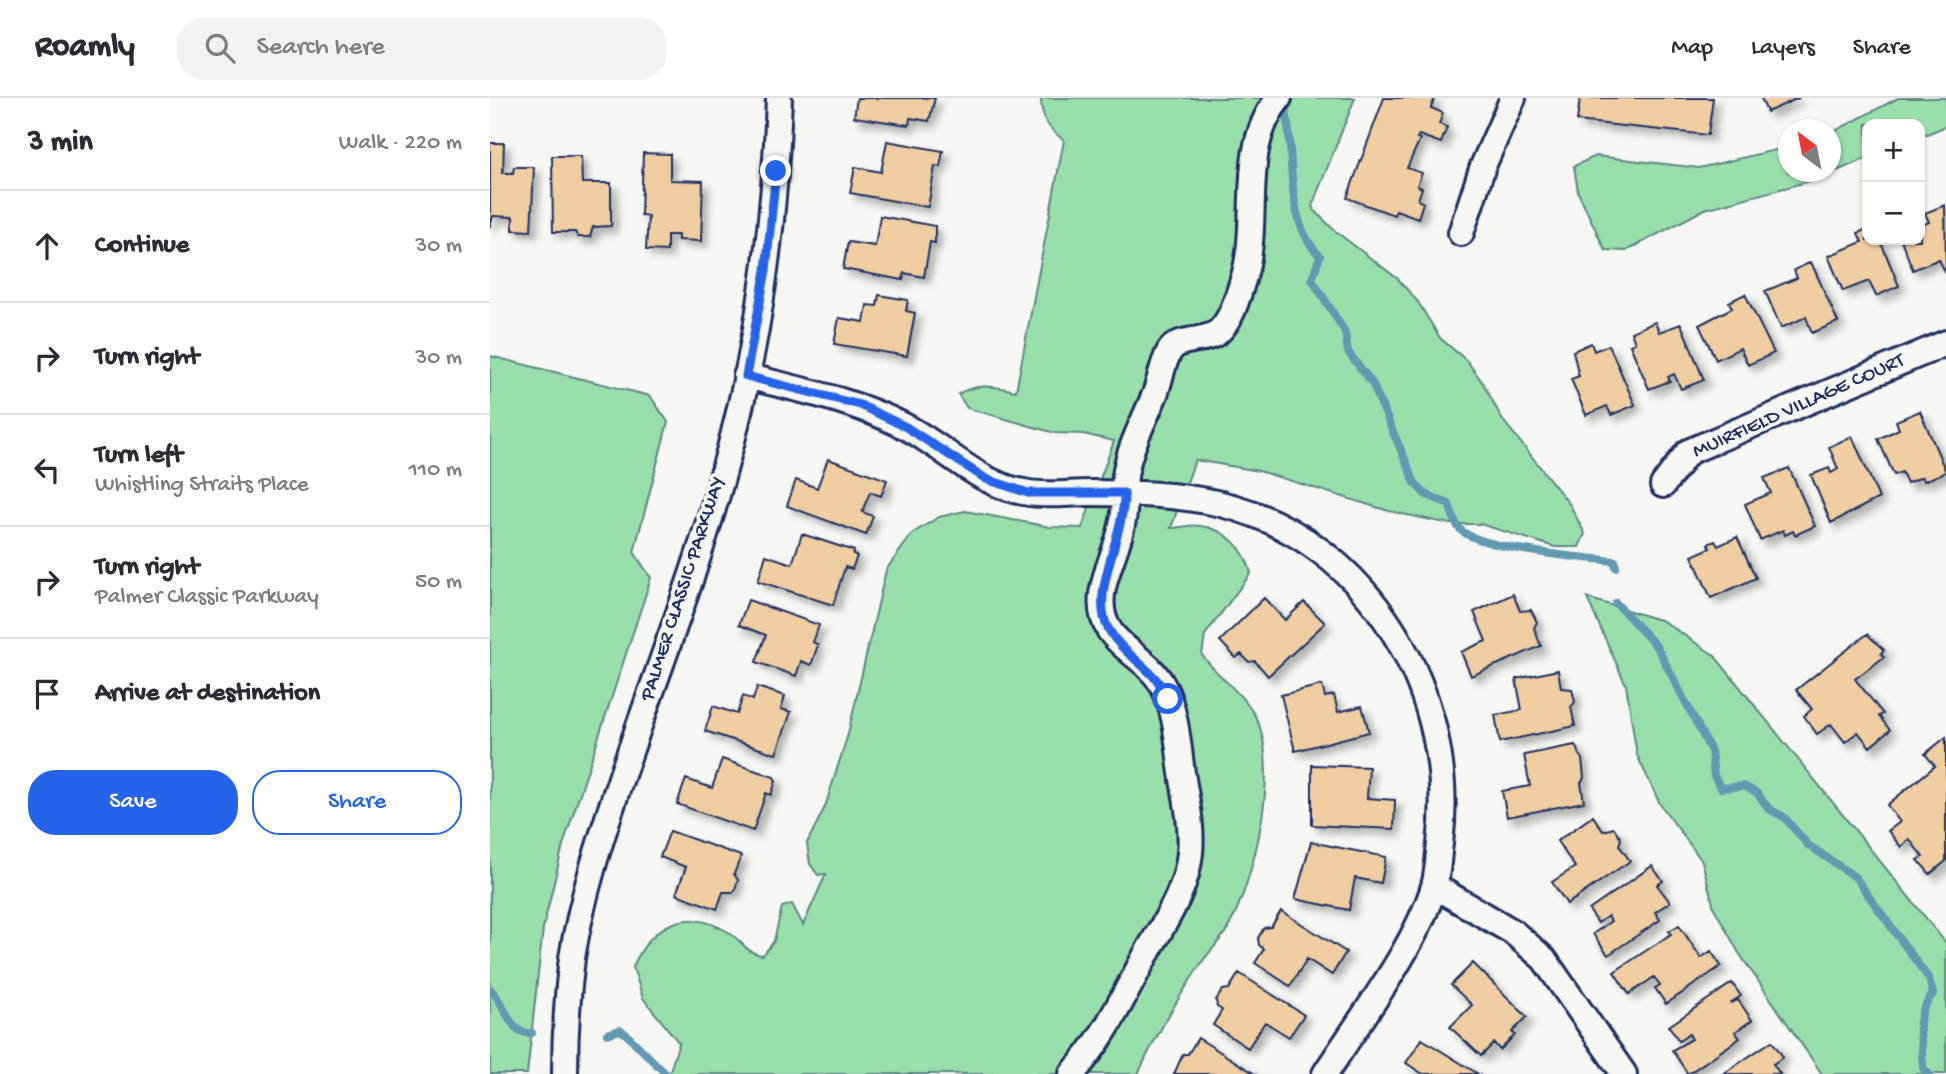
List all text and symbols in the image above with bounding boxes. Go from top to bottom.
search box [177,17,667,80]
text: Roamly [35,29,135,67]
icon: search [201,29,239,67]
text: Search here [257,33,385,64]
text: Map [1671,34,1713,63]
text: Layers [1751,34,1815,63]
text: Share [1853,34,1911,63]
north arrow [1778,119,1841,182]
map controls [1862,119,1925,245]
button: + [1862,119,1925,182]
text: 3 min [28,126,93,161]
text: Walk · 220 m [339,130,462,157]
route end [760,155,791,186]
button: − [1862,182,1925,245]
icon: ahead [28,227,66,265]
text: Continue [95,231,189,262]
text: 30 m [415,233,462,260]
icon: right [28,339,66,377]
text: Turn right [95,343,199,374]
text: 30 m [415,345,462,372]
street label: MUIRFIELD VILLAGE COURT [1689,349,1910,465]
text: Turn left [95,441,183,472]
icon: left [28,451,66,489]
text: 110 m [409,457,462,484]
text: Whistling Straits Place [95,472,309,499]
street label: PALMER CLASSIC PARKWAY [636,474,732,705]
text: Turn right [95,553,199,584]
icon: right [28,563,66,601]
text: 50 m [415,569,462,596]
text: Palmer Classic Parkway [95,584,319,611]
icon: arrive [28,675,66,713]
text: Arrive at destination [95,679,320,710]
route start [1152,683,1183,714]
button: Save [28,770,238,835]
button: Share [252,770,462,835]

